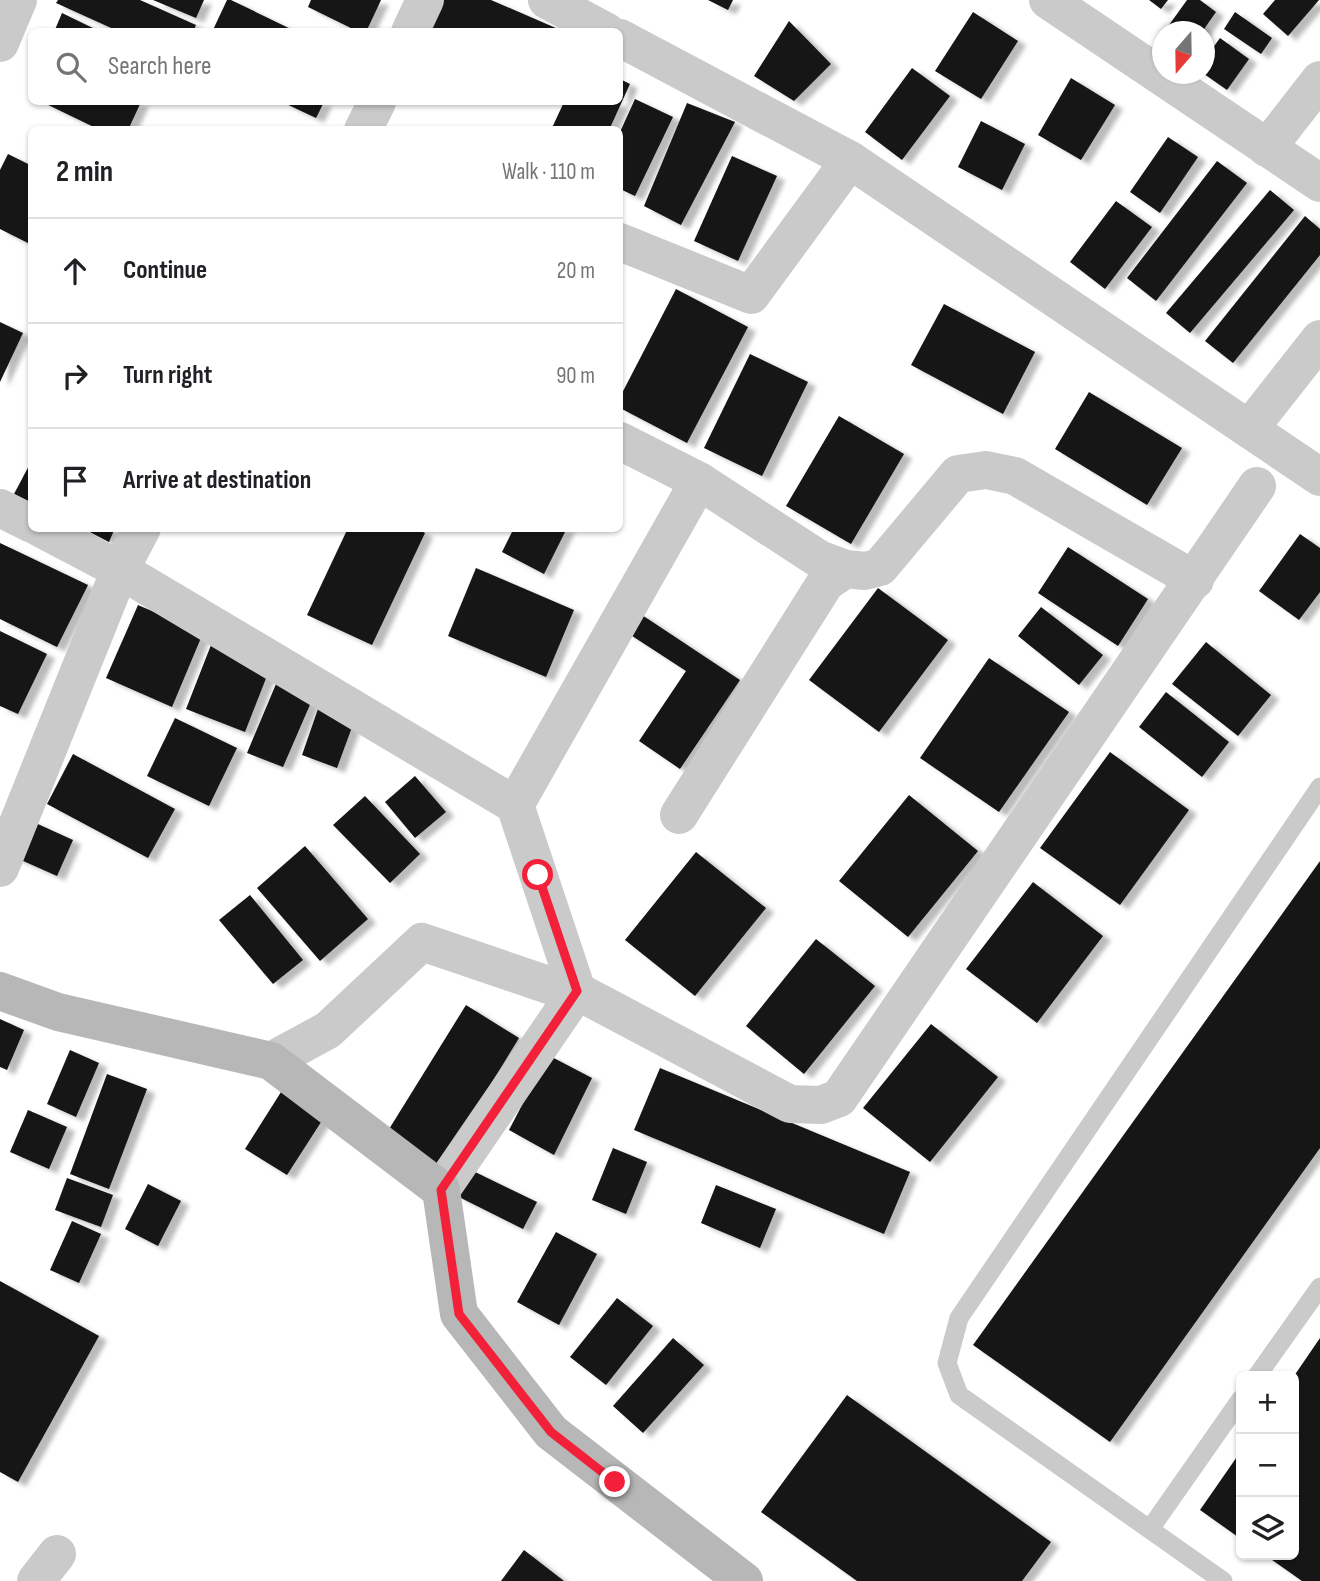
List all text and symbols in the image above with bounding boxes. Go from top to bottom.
north arrow [1152,21,1215,84]
search box [28,28,623,105]
icon: search [52,48,90,86]
text: Search here [108,51,211,82]
text: 2 min [56,154,113,190]
text: Walk · 110 m [502,158,595,186]
icon: ahead [56,252,94,290]
text: Continue [123,255,207,286]
text: 20 m [557,257,595,285]
icon: right [56,357,94,395]
text: Turn right [123,360,212,391]
text: 90 m [556,362,595,390]
icon: arrive [56,462,94,500]
text: Arrive at destination [123,465,311,496]
route start [522,859,553,890]
map controls [1236,1371,1299,1560]
button: + [1236,1371,1299,1434]
button: − [1236,1434,1299,1497]
route end [599,1466,630,1497]
button: layers [1236,1497,1299,1560]

